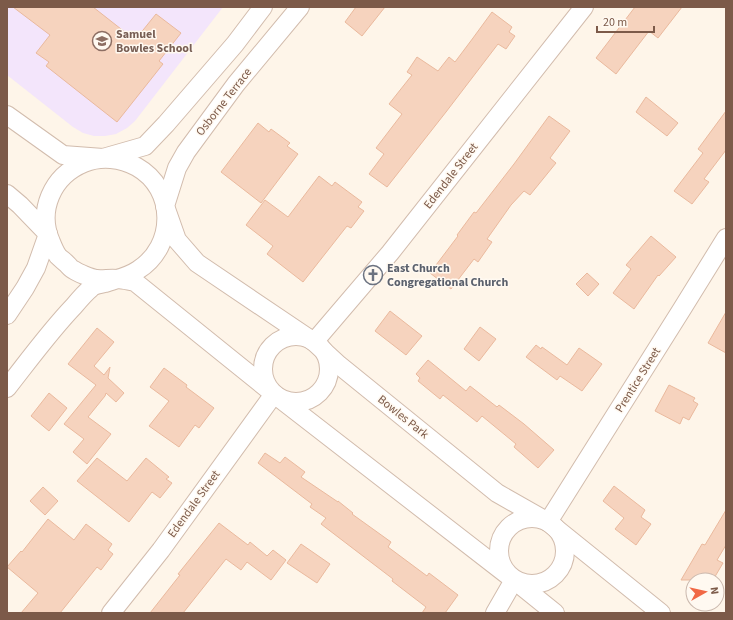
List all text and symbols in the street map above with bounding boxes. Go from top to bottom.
scale bar [597,8,654,34]
text: 20 m [603,14,627,31]
place label: Samuel Bowles School [116,26,193,57]
school or university icon: Samuel Bowles School [91,30,113,52]
street label: Osborne Terrace [192,64,256,140]
street label: Edendale Street [420,139,482,213]
place label: East Church Congregational Church [387,260,508,291]
church icon: East Church Congregational Church [362,264,384,286]
street label: Prentice Street [611,344,665,416]
street label: Bowles Park [374,391,432,443]
street label: Edendale Street [164,467,224,541]
north arrow [685,572,725,612]
text: N [706,586,722,595]

